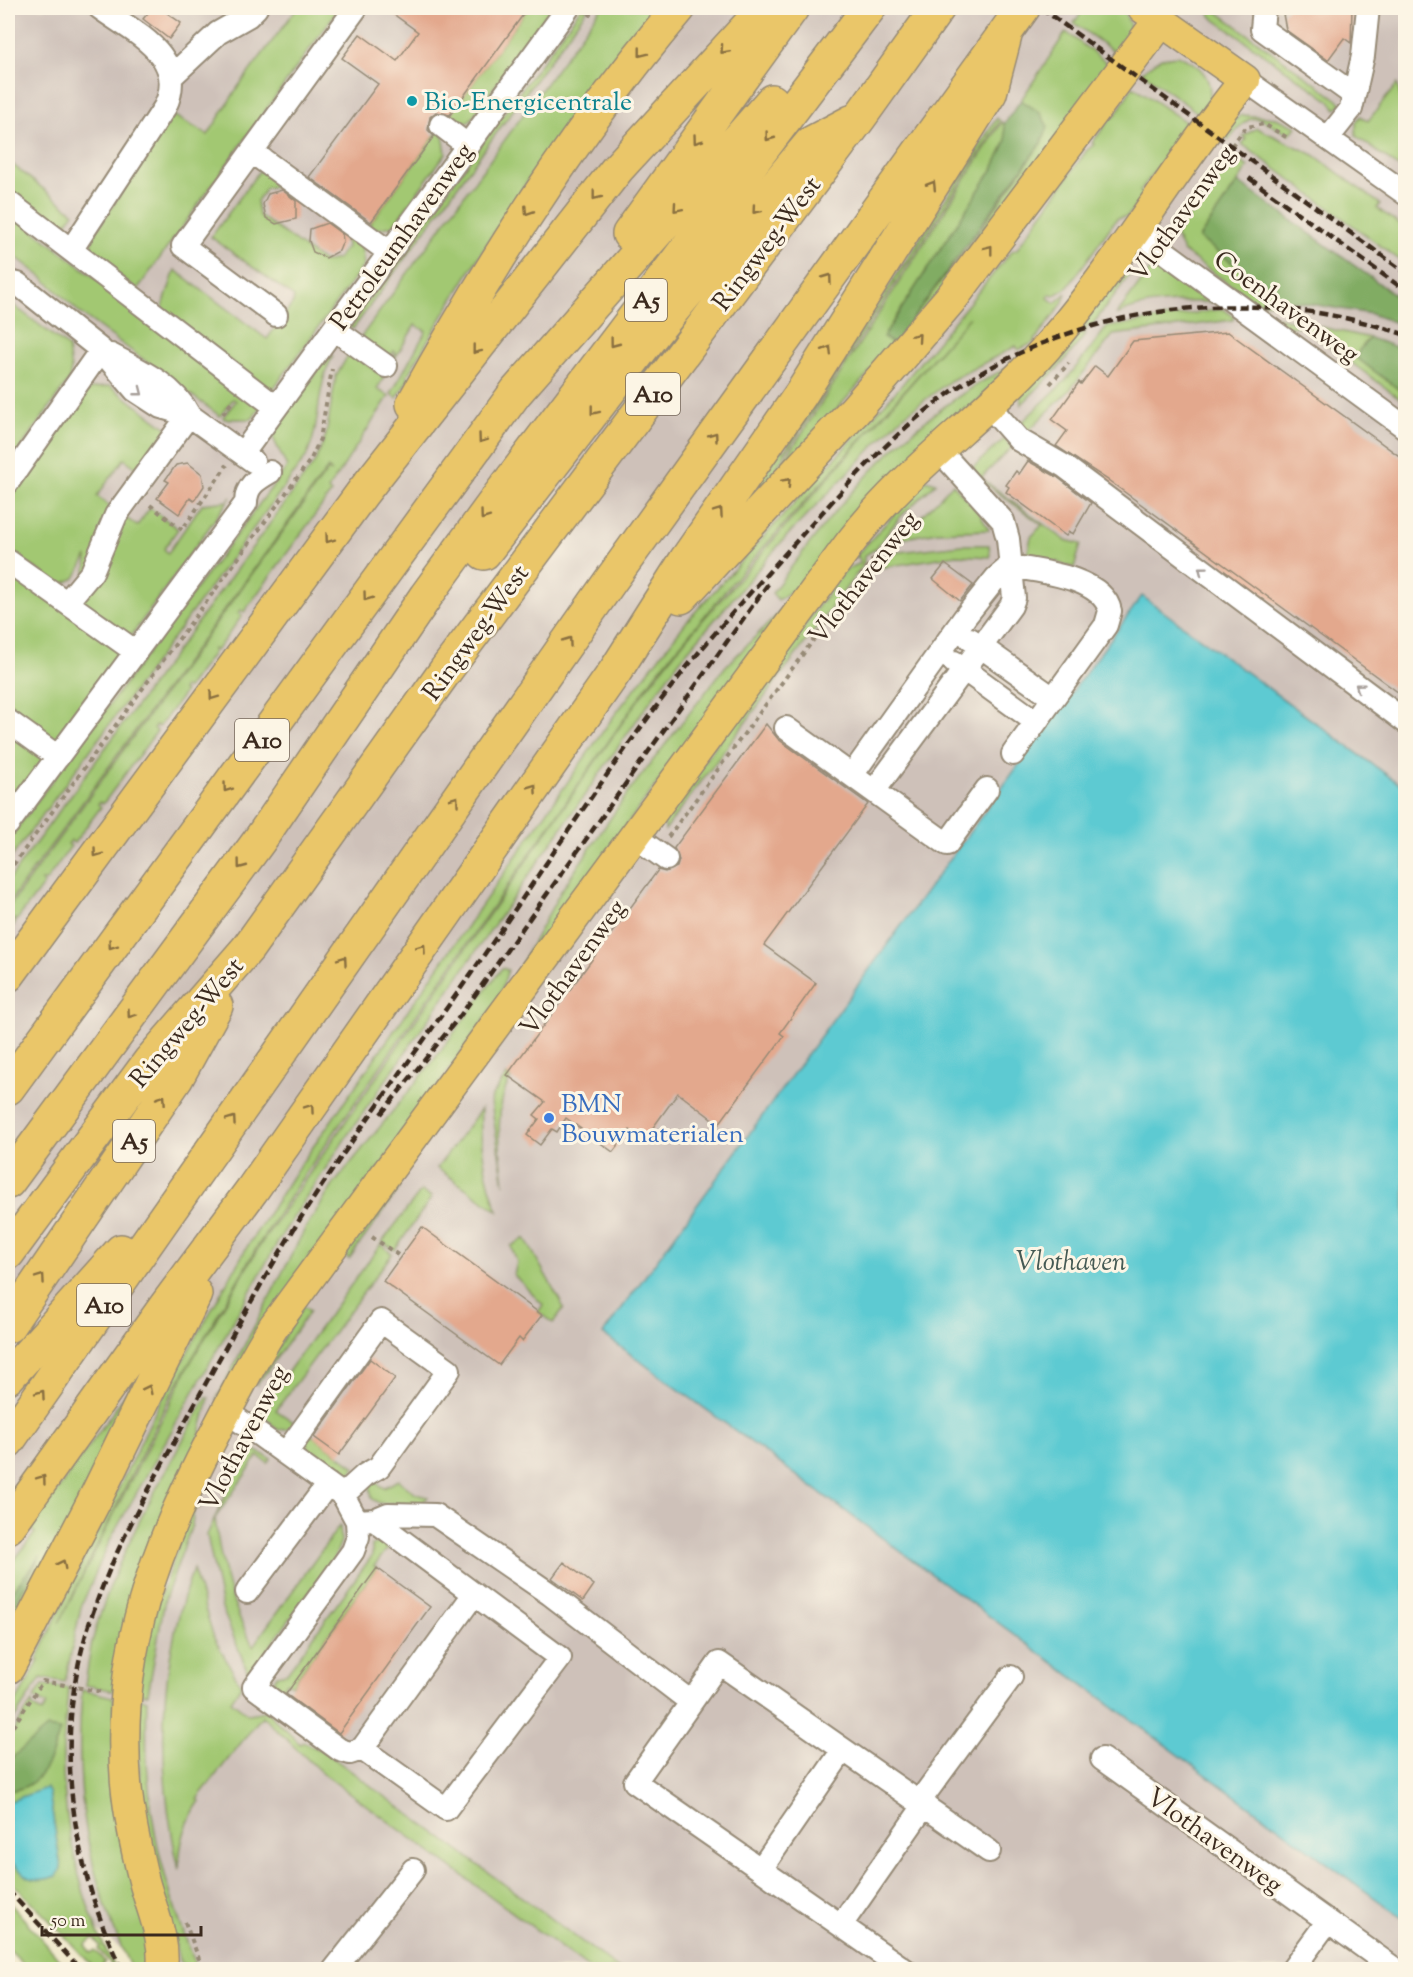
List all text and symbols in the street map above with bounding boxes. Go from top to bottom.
one-way arrow [720,43,731,54]
one-way arrow [638,46,649,57]
place label: Bio-Energicentrale [424,85,632,122]
marker: Bio-Energicentrale [405,94,419,108]
one-way arrow [765,130,776,141]
one-way arrow [693,134,704,145]
street label: Petroleumhavenweg [322,136,484,339]
street label: Vlothavenweg [1121,139,1245,290]
street label: Ringweg-West [705,169,831,320]
one-way arrow [924,181,936,191]
one-way arrow [592,190,603,201]
one-way arrow [673,201,684,212]
one-way arrow [752,203,763,214]
one-way arrow [524,205,536,215]
street label: Coenhavenweg [1205,243,1366,374]
one-way arrow [982,245,993,256]
one-way arrow [821,273,832,284]
road number: A5 [625,279,667,321]
one-way arrow [910,333,921,344]
one-way arrow [610,336,621,347]
one-way arrow [472,343,483,354]
one-way arrow [821,346,832,357]
road number: A10 [626,373,680,415]
one-way arrow [132,384,143,395]
one-way arrow [590,404,601,415]
one-way arrow [707,431,718,442]
one-way arrow [478,432,489,443]
one-way arrow [780,478,791,489]
street label: Vlothavenweg [801,504,929,653]
one-way arrow [712,507,723,518]
one-way arrow [480,509,491,520]
one-way arrow [325,533,336,544]
street label: Ringweg-West [415,558,539,709]
one-way arrow [1198,566,1209,577]
one-way arrow [363,590,374,601]
one-way arrow [561,636,572,647]
one-way arrow [1354,683,1365,694]
one-way arrow [209,689,220,700]
road number: A10 [235,719,289,761]
one-way arrow [223,781,234,792]
one-way arrow [526,784,537,795]
one-way arrow [448,796,459,807]
one-way arrow [93,846,104,857]
one-way arrow [238,858,249,869]
street label: Vlothavenweg [512,893,636,1044]
one-way arrow [108,938,119,949]
one-way arrow [415,943,426,954]
street label: Ringweg-West [122,950,254,1097]
one-way arrow [336,955,347,966]
one-way arrow [127,1008,138,1019]
place label: BMN Bouwmaterialen [561,1087,744,1154]
one-way arrow [155,1095,166,1106]
one-way arrow [303,1103,314,1114]
marker: BMN Bouwmaterialen [542,1111,556,1125]
one-way arrow [225,1115,236,1126]
road number: A5 [113,1120,155,1162]
water label: Vlothaven [1016,1244,1126,1283]
one-way arrow [34,1274,45,1285]
road number: A10 [77,1284,131,1326]
street label: Vlothavenweg [191,1359,299,1519]
one-way arrow [140,1384,152,1395]
one-way arrow [34,1389,45,1400]
one-way arrow [34,1475,45,1486]
one-way arrow [55,1560,66,1570]
street label: Vlothavenweg [1138,1780,1289,1904]
scale bar [42,1899,201,1937]
text: 50 m [50,1909,86,1935]

